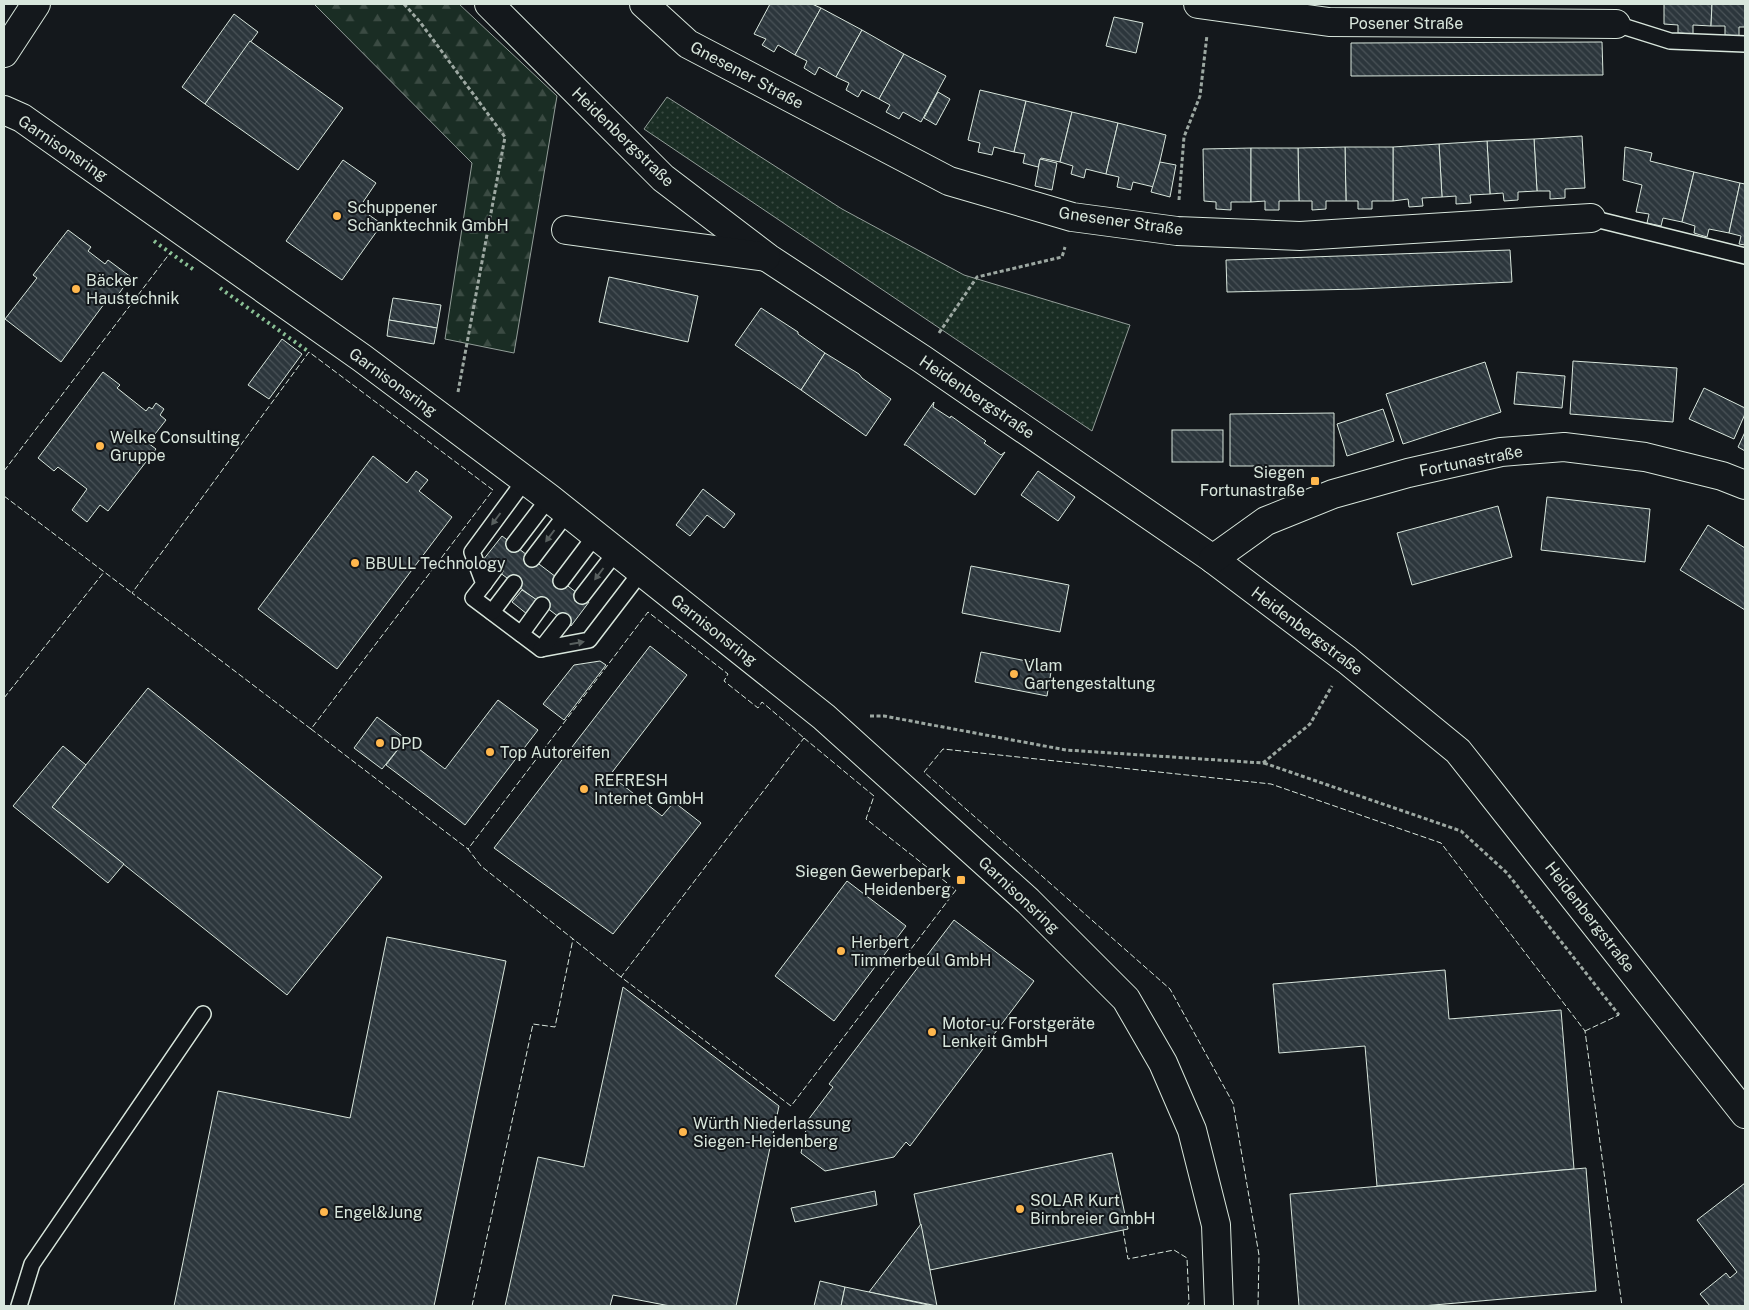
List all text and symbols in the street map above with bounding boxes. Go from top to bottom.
street label: Posener Straße [1349,14,1463,33]
street label: Gnesener Straße [687,37,807,113]
street label: Heidenbergstraße [568,83,678,191]
street label: Garnisonsring [15,111,111,185]
place label: Schuppener Schanktechnik GmbH [347,198,509,235]
street label: Gnesener Straße [1058,203,1184,239]
marker: Schuppener Schanktechnik GmbH [331,210,343,222]
place label: Bäcker Haustechnik [86,271,179,308]
marker: Bäcker Haustechnik [70,283,82,295]
street label: Garnisonsring [345,344,441,420]
street label: Heidenbergstraße [916,351,1038,443]
place label: Welke Consulting Gruppe [110,428,240,465]
marker: Welke Consulting Gruppe [94,440,106,452]
street label: Fortunastraße [1418,442,1524,480]
place label: Siegen Fortunastraße [1200,463,1305,500]
marker: Siegen Fortunastraße [1309,475,1321,487]
one-way arrow [491,512,501,526]
one-way arrow [544,529,555,542]
place label: BBULL Technology [365,554,506,573]
marker: BBULL Technology [349,557,361,569]
one-way arrow [593,567,604,580]
street label: Heidenbergstraße [1247,583,1367,679]
street label: Garnisonsring [667,591,761,669]
one-way arrow [570,638,586,646]
place label: Vlam Gartengestaltung [1024,656,1156,693]
marker: Vlam Gartengestaltung [1008,668,1020,680]
place label: DPD [390,734,422,753]
marker: DPD [374,737,386,749]
place label: Top Autoreifen [500,743,610,762]
marker: Top Autoreifen [484,746,496,758]
place label: REFRESH Internet GmbH [594,771,704,808]
marker: REFRESH Internet GmbH [578,783,590,795]
street label: Garnisonsring [975,853,1064,937]
street label: Heidenbergstraße [1541,858,1639,976]
place label: Siegen Gewerbepark Heidenberg [795,862,951,899]
marker: Siegen Gewerbepark Heidenberg [955,874,967,886]
place label: Herbert Timmerbeul GmbH [851,933,992,970]
marker: Herbert Timmerbeul GmbH [835,945,847,957]
place label: Motor-u. Forstgeräte Lenkeit GmbH [942,1014,1095,1051]
marker: Motor-u. Forstgeräte Lenkeit GmbH [926,1026,938,1038]
place label: Würth Niederlassung Siegen-Heidenberg [693,1114,851,1151]
marker: Würth Niederlassung Siegen-Heidenberg [677,1126,689,1138]
place label: SOLAR Kurt Birnbreier GmbH [1030,1191,1155,1228]
place label: Engel&Jung [334,1203,423,1222]
marker: SOLAR Kurt Birnbreier GmbH [1014,1203,1026,1215]
marker: Engel&Jung [318,1206,330,1218]

